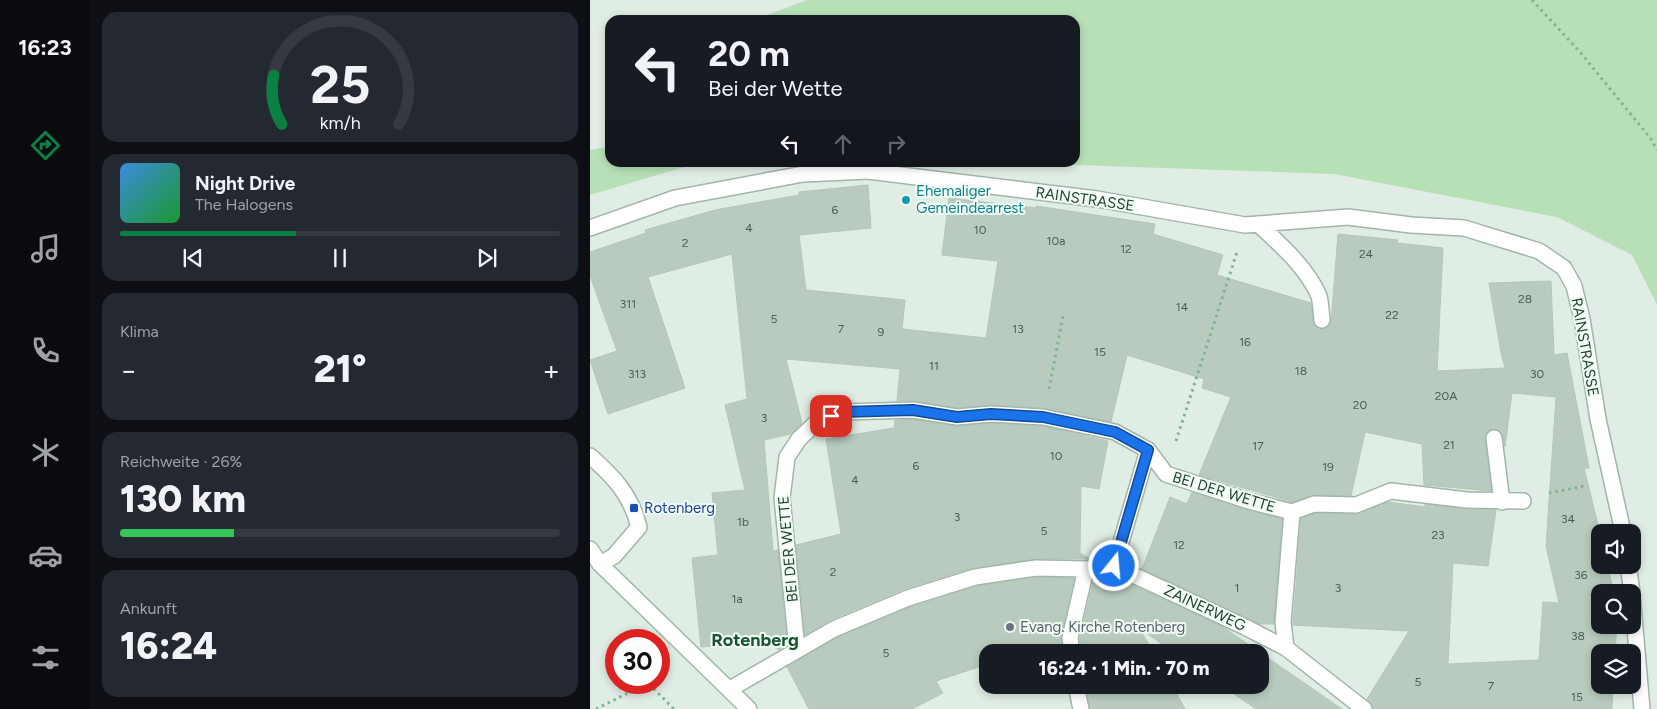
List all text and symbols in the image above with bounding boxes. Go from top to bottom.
text: 20 m [708,33,790,75]
text: 16:23 [18,34,72,61]
icon: left [625,35,690,100]
text: 25 [310,54,370,116]
text: Bei der Wette [708,75,843,102]
text: km/h [320,112,360,133]
icon: directions [28,128,63,163]
icon: left [776,130,804,158]
icon: ahead [829,130,857,158]
icon: right [882,130,910,158]
text: Night Drive [195,172,295,195]
place label: Ehemaliger Gemeindearrest [916,182,1024,217]
street label: RAINSTRASSE [1034,183,1136,215]
marker: Ehemaliger Gemeindearrest [900,194,912,206]
text: The Halogens [195,195,293,214]
house number: 6 [832,203,839,217]
house number: 4 [745,221,753,235]
house number: 10 [974,223,987,237]
icon: music [28,231,63,266]
house number: 10a [1047,234,1065,248]
house number: 2 [682,236,688,250]
house number: 12 [1120,242,1132,256]
icon: previous [179,244,207,272]
icon: pause [326,244,354,272]
icon: next [473,244,501,272]
house number: 24 [1359,247,1374,261]
house number: 28 [1518,292,1532,306]
street label: RAINSTRASSE [1567,296,1603,398]
house number: 311 [620,297,636,311]
house number: 14 [1176,300,1189,314]
house number: 22 [1385,308,1399,322]
house number: 5 [771,312,778,326]
text: Klima [120,322,159,341]
house number: 7 [838,322,845,336]
house number: 13 [1012,322,1024,336]
house number: 9 [878,325,885,339]
icon: phone [28,333,63,368]
house number: 16 [1239,335,1251,349]
house number: 15 [1094,345,1106,359]
text: 21° [313,346,367,392]
text: − [120,353,137,387]
text: + [543,353,560,387]
house number: 11 [929,359,939,373]
house number: 18 [1295,364,1307,378]
house number: 313 [628,367,646,381]
house number: 30 [1530,367,1544,381]
house number: 20A [1435,389,1457,403]
pin [810,395,852,437]
house number: 20 [1353,398,1368,412]
icon: arrive [817,402,845,430]
house number: 3 [761,411,767,425]
icon: climate [28,435,63,470]
house number: 21 [1443,438,1455,452]
house number: 17 [1252,439,1264,453]
house number: 10 [1050,449,1063,463]
text: Reichweite · 26% [120,452,242,471]
house number: 6 [913,459,920,473]
house number: 19 [1322,460,1334,474]
street label: BEI DER WETTE [1170,468,1278,516]
house number: 4 [851,473,859,487]
text: 130 km [120,476,246,522]
street label: BEI DER WETTE [774,495,802,603]
place label: Rotenberg [644,499,715,517]
marker: Rotenberg [628,502,640,514]
house number: 3 [954,510,960,524]
house number: 34 [1561,512,1576,526]
house number: 1b [737,515,749,529]
house number: 5 [1041,524,1048,538]
map controls [1591,524,1641,694]
button: sound [1591,524,1641,574]
house number: 23 [1431,528,1445,542]
icon: car [28,538,63,573]
house number: 12 [1173,538,1185,552]
position arrow [1087,539,1139,591]
house number: 2 [830,565,836,579]
house number: 36 [1574,568,1588,582]
street label: ZAINERWEG [1161,581,1249,635]
house number: 1 [1235,581,1239,595]
house number: 3 [1335,581,1341,595]
button: search [1591,584,1641,634]
house number: 1a [731,592,743,606]
text: Ankunft [120,599,177,618]
place label: Evang. Kirche Rotenberg [1020,618,1185,636]
marker: Evang. Kirche Rotenberg [1004,621,1016,633]
text: 16:24 [120,623,217,669]
speed limit sign: 30 [605,629,670,694]
district label: Rotenberg [711,629,799,651]
house number: 38 [1571,629,1585,643]
icon: filters [28,640,63,675]
button: layers [1591,644,1641,694]
house number: 5 [883,646,890,660]
text: 16:24 · 1 Min. · 70 m [1039,657,1209,680]
house number: 5 [1415,675,1422,689]
house number: 7 [1488,679,1495,693]
house number: 15 [1571,690,1583,704]

